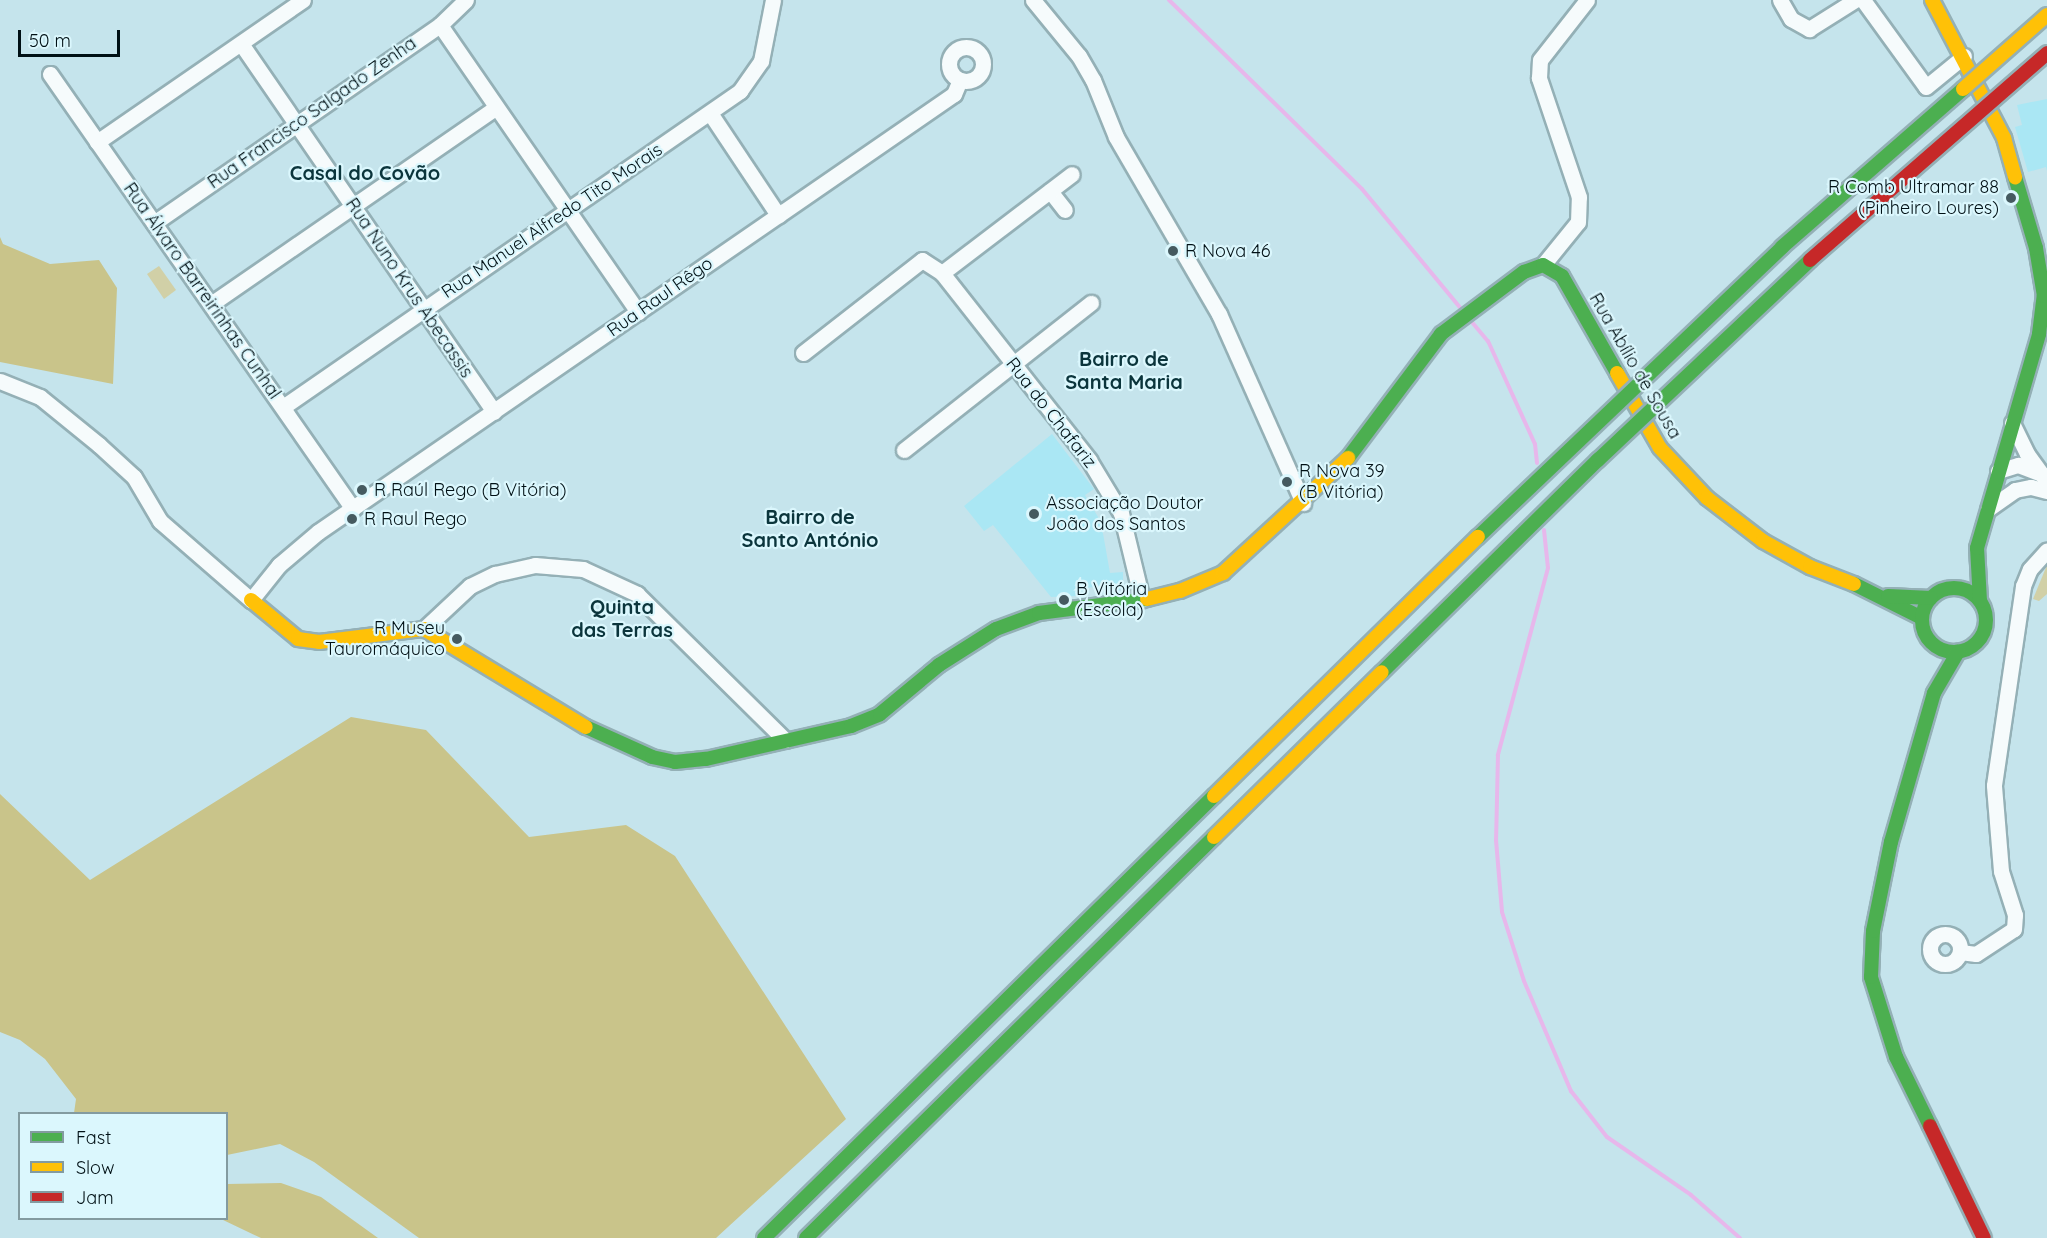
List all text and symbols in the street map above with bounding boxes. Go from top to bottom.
scale bar [21,18,123,56]
text: 50 m [29,29,71,52]
street label: Rua Francisco Salgado Zenha [204,33,420,193]
street label: Rua Manuel Alfredo Tito Morais [438,139,666,303]
district label: Casal do Covão [290,160,440,184]
place label: R Comb Ultramar 88 (Pinheiro Loures) [1828,177,1999,219]
street label: Rua Álvaro Barreirinhas Cunhal [119,179,285,403]
marker: R Comb Ultramar 88 (Pinheiro Loures) [2004,191,2018,205]
street label: Rua Nuno Krus Abecassis [341,194,477,382]
place label: R Nova 46 [1185,240,1270,262]
marker: R Nova 46 [1166,244,1180,258]
street label: Rua Raul Rêgo [603,253,717,341]
street label: Rua Abílio de Sousa [1584,289,1686,443]
district label: Bairro de Santa Maria [1065,346,1183,393]
street label: Rua do Chafariz [1001,353,1101,473]
place label: R Nova 39 (B Vitória) [1299,461,1385,504]
marker: R Nova 39 (B Vitória) [1280,475,1294,489]
place label: R Raúl Rego (B Vitória) [374,479,566,501]
marker: R Raúl Rego (B Vitória) [355,483,369,497]
place label: Associação Doutor João dos Santos [1046,493,1204,536]
district label: Bairro de Santo António [741,505,879,552]
marker: Associação Doutor João dos Santos [1027,507,1041,521]
place label: R Raul Rego [364,508,467,530]
marker: R Raul Rego [345,512,359,526]
place label: B Vitória (Escola) [1076,579,1147,622]
marker: B Vitória (Escola) [1057,593,1071,607]
district label: Quinta das Terras [571,595,673,642]
place label: R Museu Tauromáquico [325,618,445,660]
marker: R Museu Tauromáquico [450,632,464,646]
legend [18,1112,228,1220]
text: Fast [76,1126,111,1149]
text: Slow [76,1156,114,1179]
text: Jam [76,1186,114,1209]

